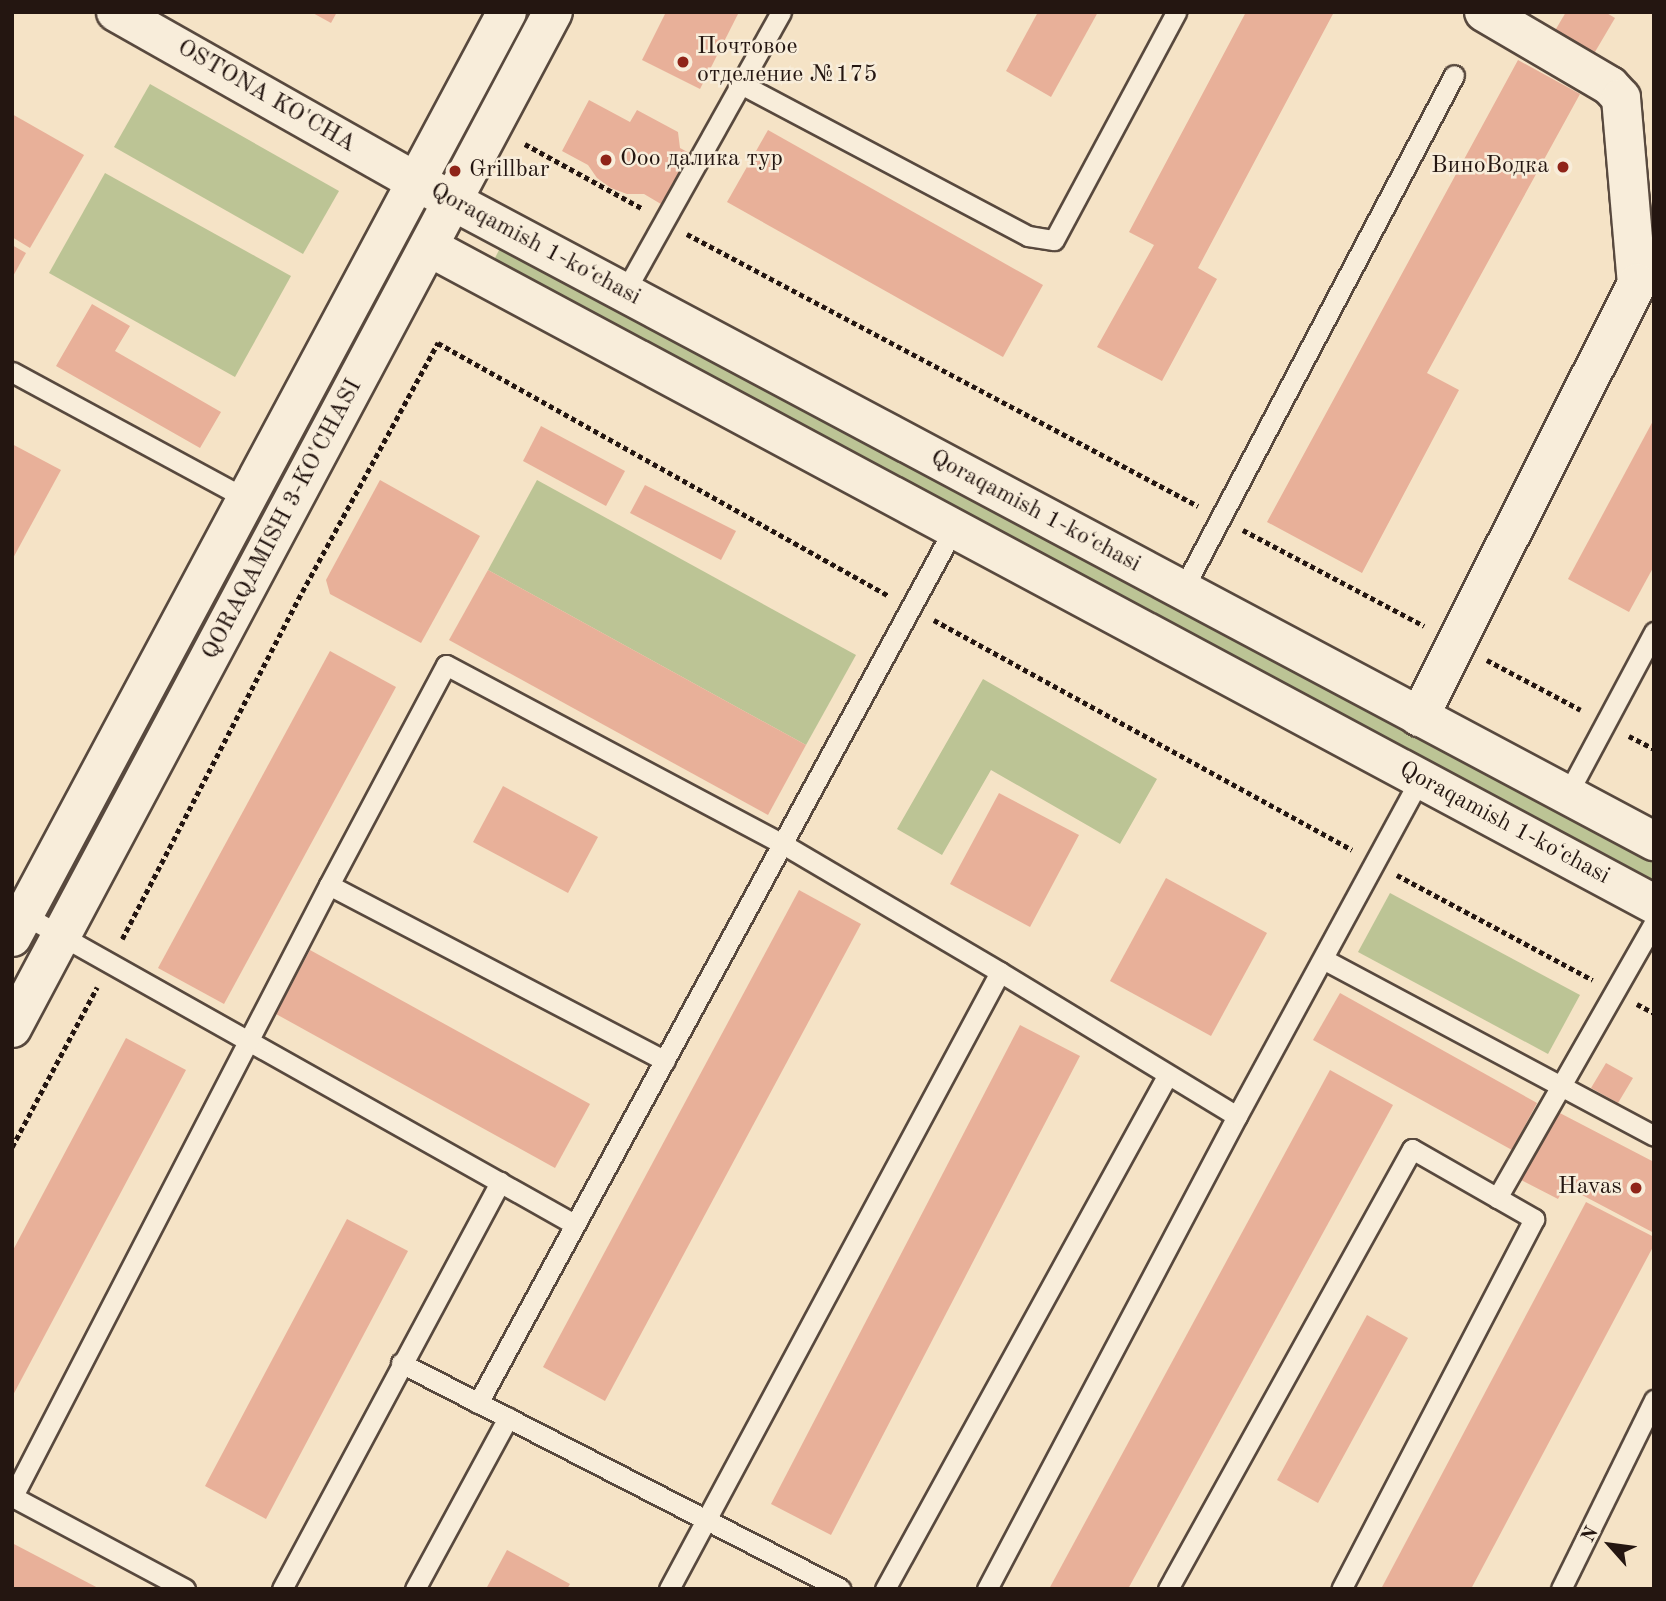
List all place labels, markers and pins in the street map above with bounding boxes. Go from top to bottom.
place label: Почтовое отделение №175 [697,34,877,90]
marker: Почтовое отделение №175 [675,54,691,70]
place label: Ооо далика тур [620,146,783,174]
marker: Ооо далика тур [598,152,614,168]
place label: ВиноВодка [1431,153,1549,181]
place label: Grillbar [469,157,550,185]
marker: ВиноВодка [1555,159,1571,175]
marker: Grillbar [447,163,463,179]
place label: Havas [1558,1174,1622,1202]
marker: Havas [1628,1180,1644,1196]

